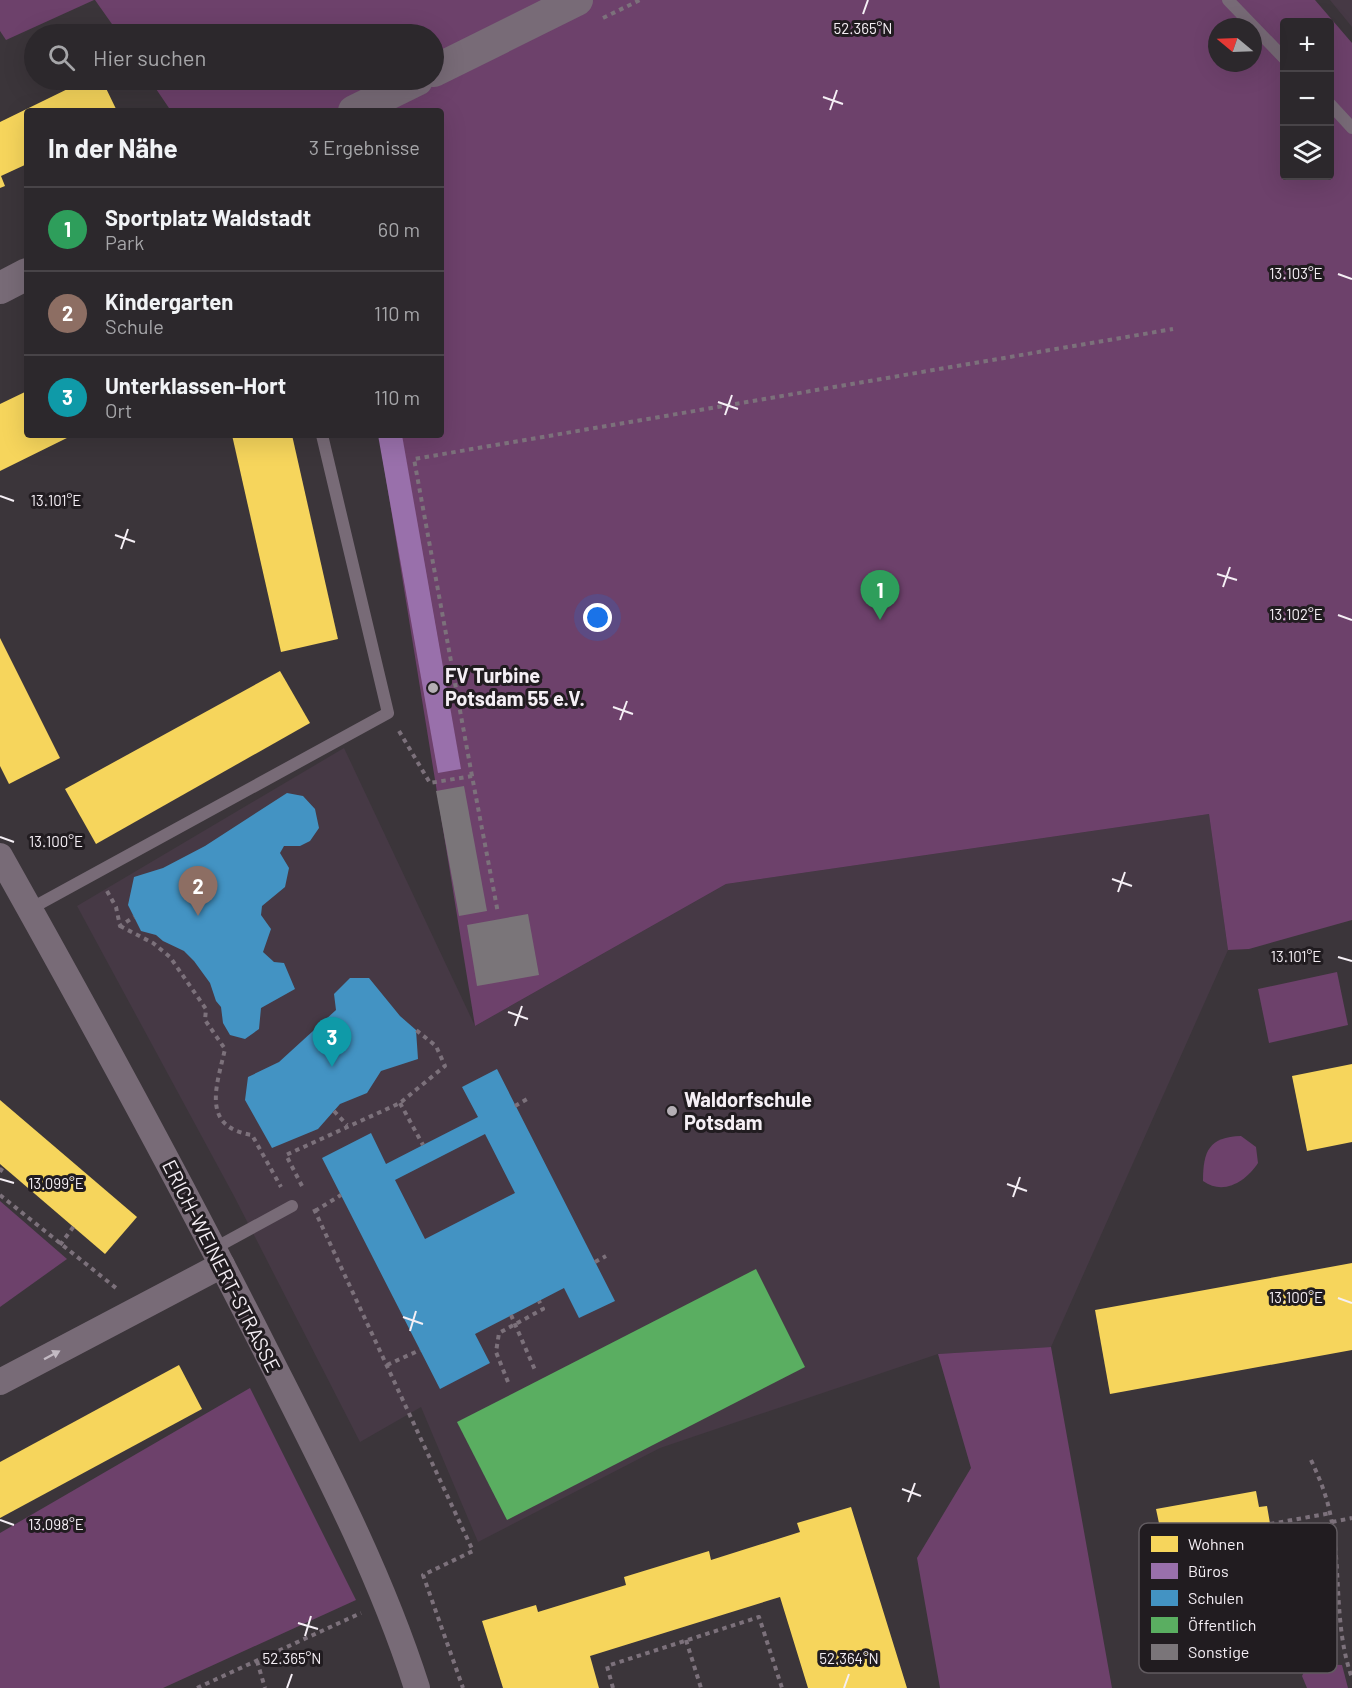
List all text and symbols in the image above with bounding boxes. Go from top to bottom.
north arrow [1208,18,1262,72]
map controls [1280,18,1334,180]
button: + [1280,18,1334,72]
text: 52.365°N [834,19,892,37]
search box [24,24,444,90]
icon: search [45,41,78,74]
text: Hier suchen [93,44,206,70]
button: − [1280,72,1334,126]
button: layers [1280,126,1334,180]
text: In der Nähe [48,132,178,163]
text: 3 Ergebnisse [309,135,420,159]
text: Sportplatz Waldstadt [105,204,311,230]
text: 1 [64,217,71,241]
text: 60 m [378,217,420,241]
text: Park [105,230,144,254]
text: 13.103°E [1269,264,1323,282]
text: Kindergarten [105,288,233,314]
text: 2 [62,301,73,325]
text: 110 m [374,301,420,325]
text: Schule [105,314,164,338]
text: Unterklassen-Hort [105,372,286,398]
text: 3 [62,385,73,409]
text: 110 m [374,385,420,409]
text: Ort [105,398,132,422]
text: 13.101°E [31,491,81,509]
pin: 1 [860,570,900,620]
your location [583,603,612,632]
text: 13.102°E [1269,605,1323,623]
place label: FV Turbine Potsdam 55 e.V. [445,663,585,710]
marker: FV Turbine Potsdam 55 e.V. [426,681,440,695]
text: 13.100°E [29,832,83,850]
pin: 2 [178,866,218,916]
text: 13.101°E [1271,947,1321,965]
pin: 3 [312,1018,352,1067]
place label: Waldorfschule Potsdam [684,1087,812,1134]
marker: Waldorfschule Potsdam [665,1104,679,1118]
street label: ERICH-WEINERT-STRASSE [158,1155,286,1376]
text: 13.099°E [28,1174,84,1192]
text: 13.100°E [1269,1288,1323,1306]
one-way arrow [43,1350,60,1360]
text: 13.098°E [28,1515,84,1533]
legend [1139,1523,1337,1673]
text: Wohnen [1188,1534,1244,1553]
text: Büros [1188,1561,1229,1580]
text: Schulen [1188,1588,1244,1607]
text: Öffentlich [1188,1615,1256,1634]
text: Sonstige [1188,1642,1249,1661]
text: 52.365°N [263,1649,321,1667]
text: 52.364°N [819,1649,879,1667]

